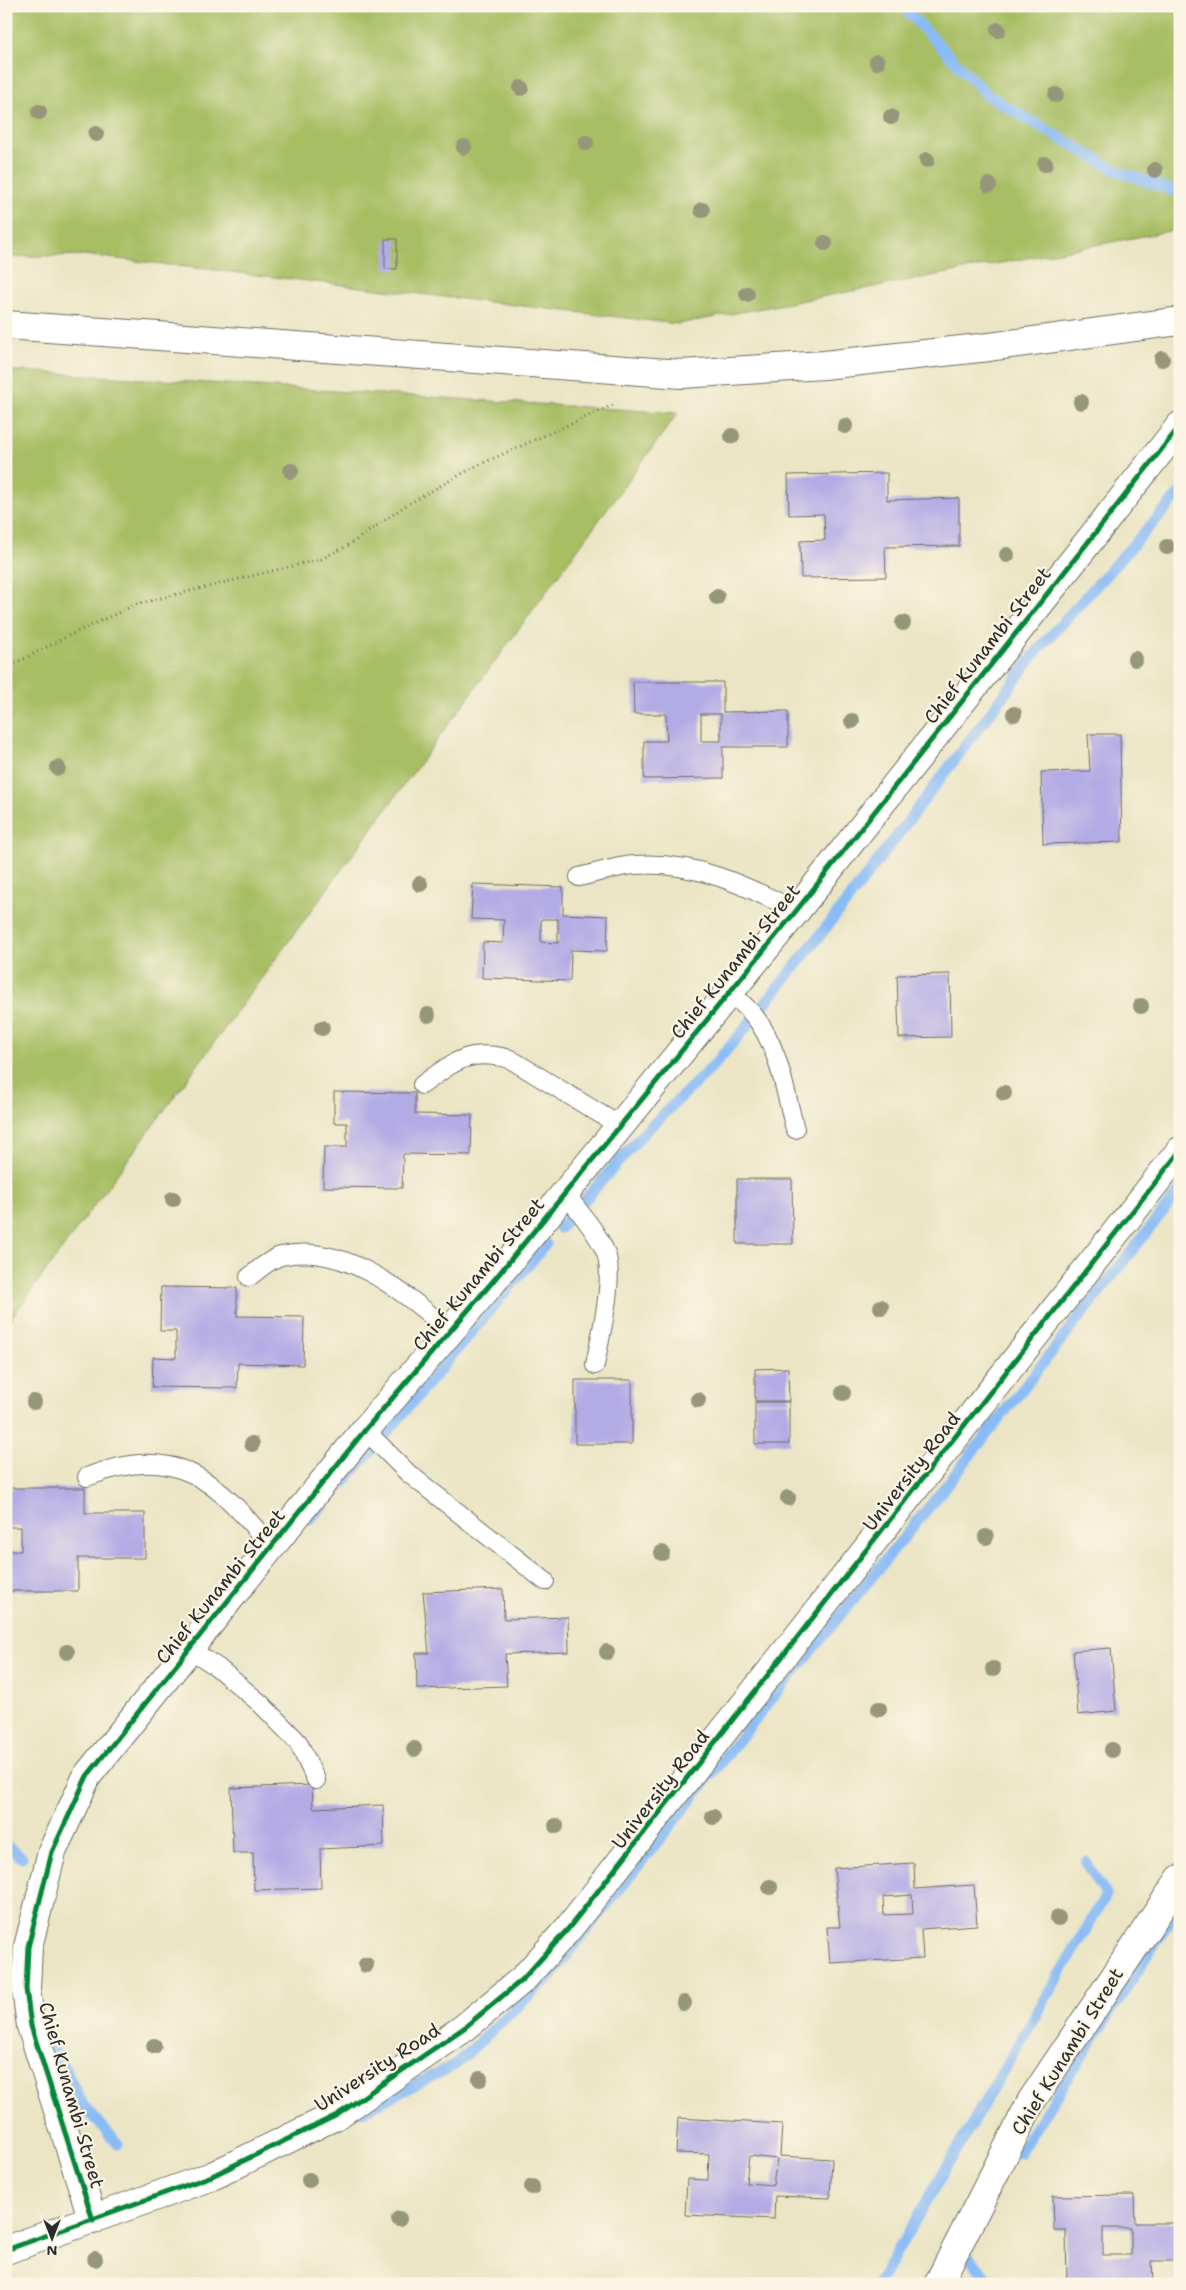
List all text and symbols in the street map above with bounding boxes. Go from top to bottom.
street label: Chief Kunambi Street [918,562,1057,729]
street label: Chief Kunambi Street [665,879,806,1044]
street label: Chief Kunambi Street [407,1192,550,1356]
street label: University Road [857,1407,966,1536]
street label: Chief Kunambi Street [150,1504,291,1669]
street label: University Road [606,1725,715,1854]
street label: Chief Kunambi Street [1006,1963,1129,2140]
street label: Chief Kunambi Street [33,1999,110,2191]
street label: University Road [310,2017,445,2117]
north arrow [28,2212,78,2262]
text: N [46,2242,58,2260]

